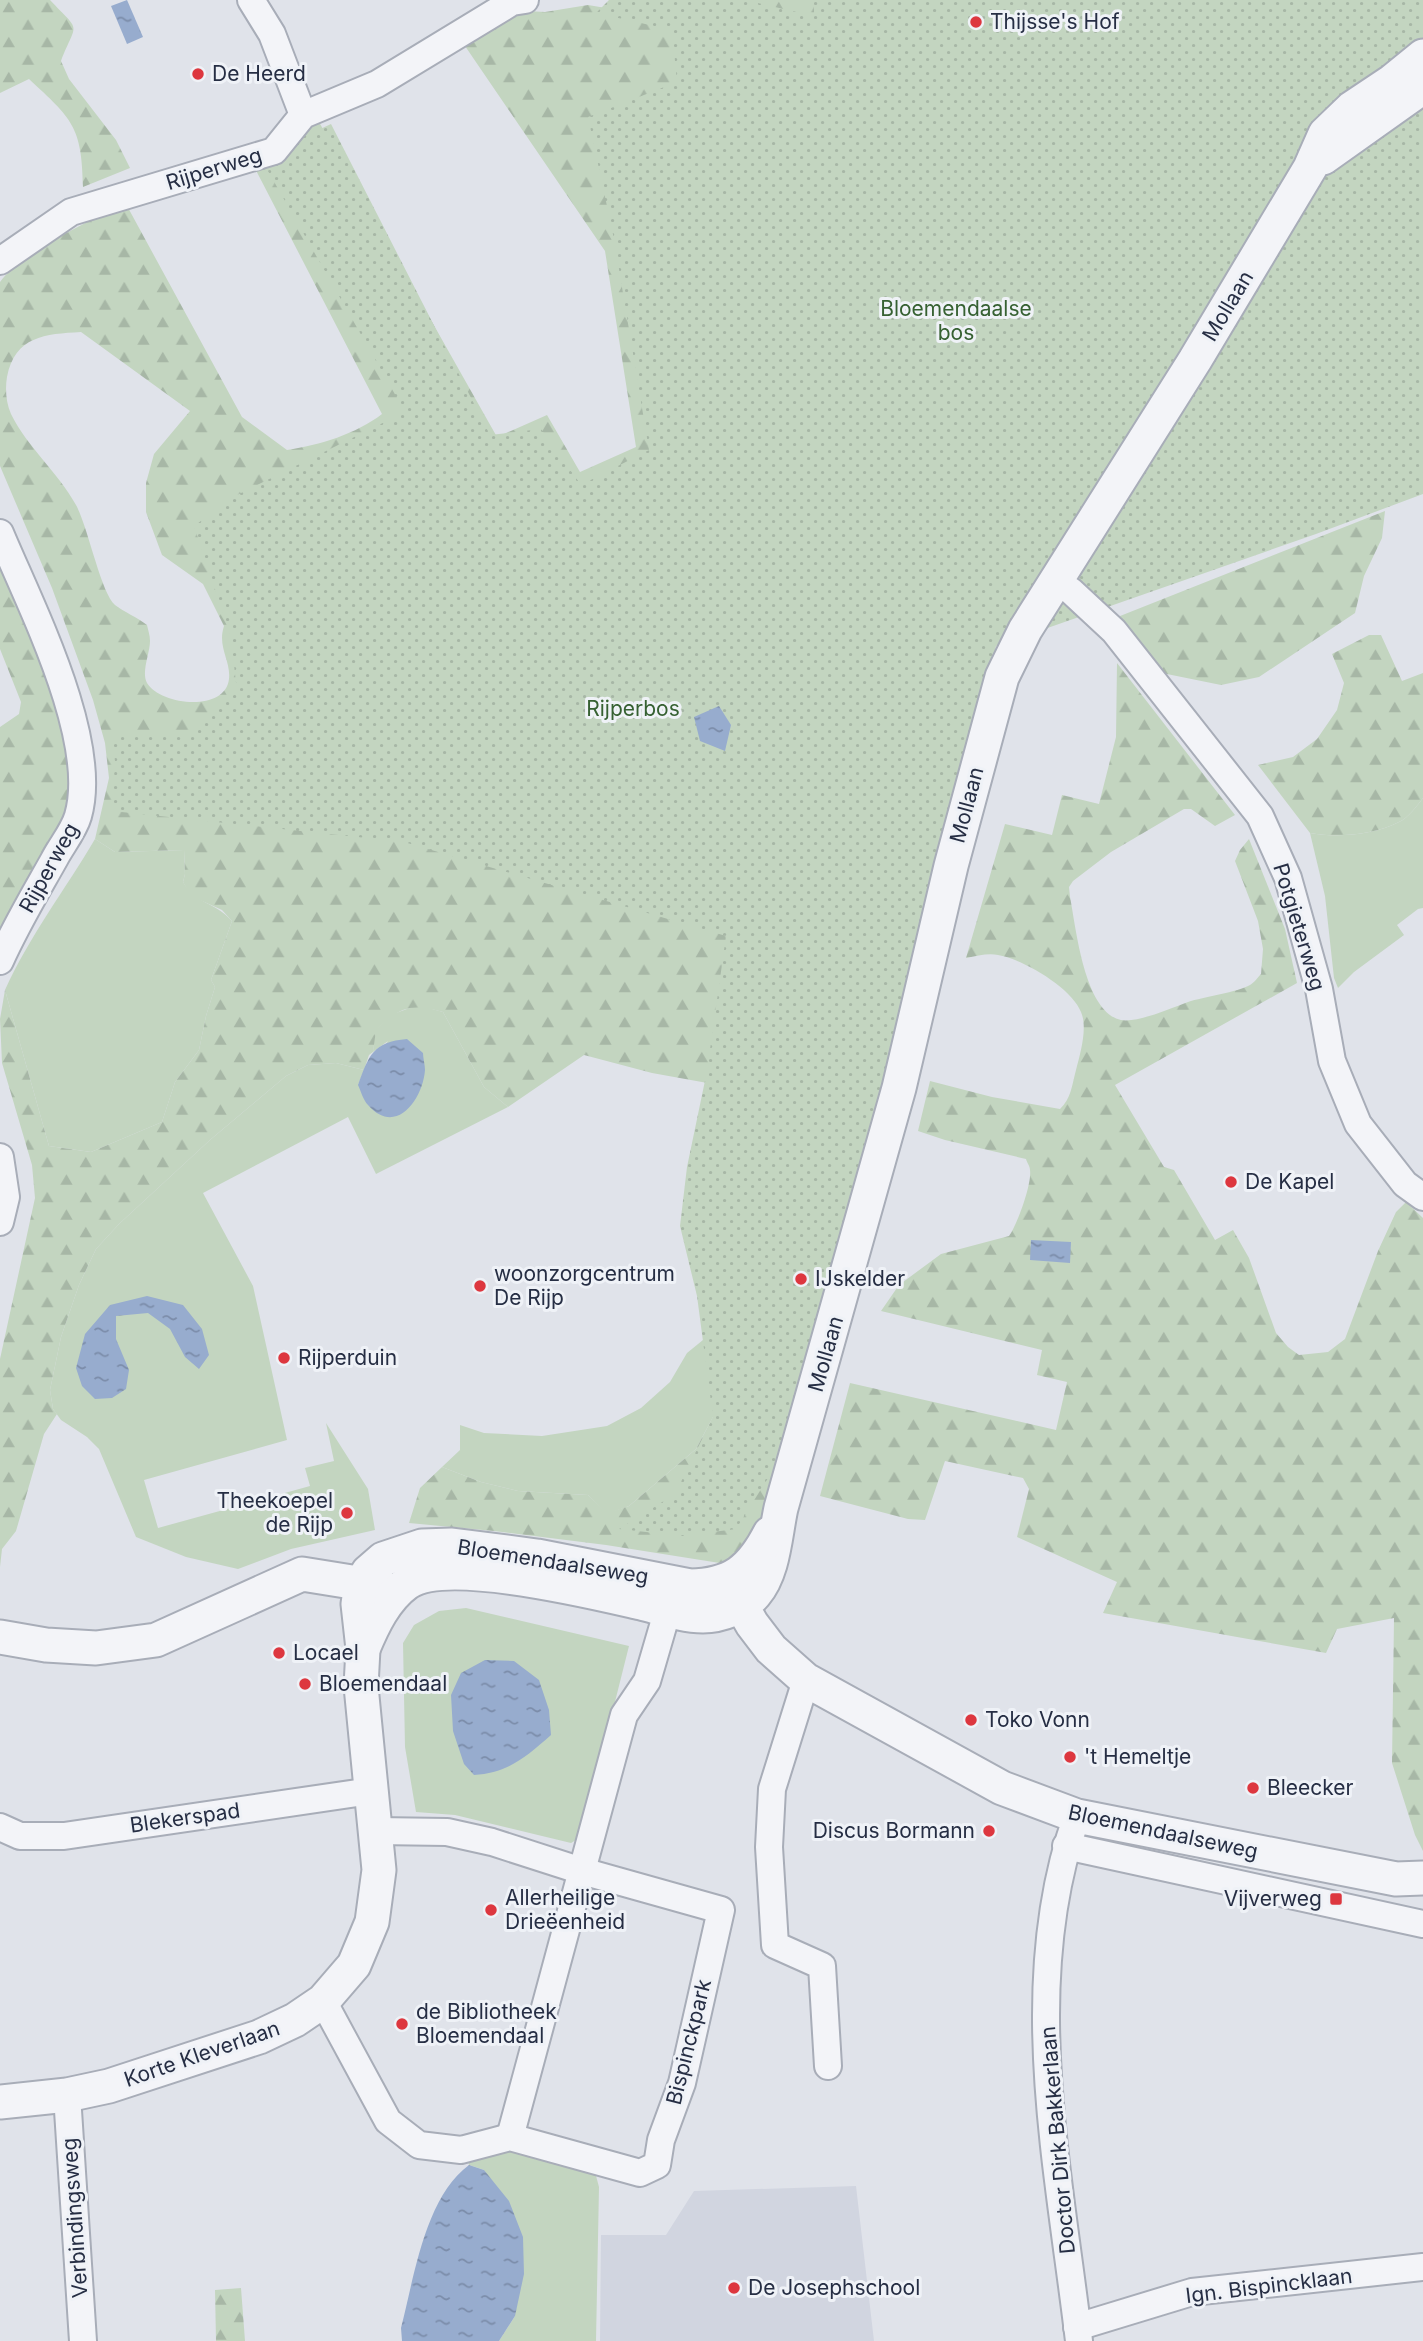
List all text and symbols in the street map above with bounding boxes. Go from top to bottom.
place label: Thijsse's Hof [990,9,1120,34]
marker: Thijsse's Hof [968,14,984,30]
place label: De Heerd [212,61,306,86]
marker: De Heerd [190,66,206,82]
street label: Rijperweg [163,142,265,195]
street label: Mollaan [1197,266,1258,345]
park label: Bloemendaalse bos [880,296,1032,345]
park label: Rijperbos [586,696,680,721]
street label: Mollaan [944,764,989,846]
street label: Rijperweg [14,818,83,917]
street label: Potgieterweg [1268,860,1331,993]
place label: De Kapel [1245,1169,1334,1194]
marker: De Kapel [1223,1174,1239,1190]
place label: woonzorgcentrum De Rijp [494,1261,675,1310]
place label: IJskelder [815,1266,905,1291]
marker: IJskelder [793,1271,809,1287]
marker: woonzorgcentrum De Rijp [472,1278,488,1294]
street label: Mollaan [803,1313,848,1395]
place label: Rijperduin [298,1345,397,1370]
marker: Rijperduin [276,1350,292,1366]
place label: Theekoepel de Rijp [216,1488,333,1537]
marker: Theekoepel de Rijp [339,1505,355,1521]
street label: Bloemendaalseweg [456,1534,650,1589]
place label: Locael [293,1640,359,1665]
marker: Locael [271,1645,287,1661]
place label: Bloemendaal [319,1671,447,1696]
marker: Bloemendaal [297,1676,313,1692]
place label: Toko Vonn [985,1707,1090,1732]
marker: Toko Vonn [963,1712,979,1728]
place label: 't Hemeltje [1084,1744,1191,1769]
marker: 't Hemeltje [1062,1749,1078,1765]
place label: Bleecker [1267,1775,1354,1800]
marker: Bleecker [1245,1780,1261,1796]
street label: Blekerspad [128,1797,242,1838]
street label: Bloemendaalseweg [1066,1799,1260,1864]
place label: Discus Bormann [813,1818,975,1843]
marker: Discus Bormann [981,1823,997,1839]
place label: Allerheilige Drieëenheid [505,1885,625,1934]
place label: Vijverweg [1224,1886,1322,1911]
marker: Vijverweg [1328,1891,1344,1907]
marker: Allerheilige Drieëenheid [483,1902,499,1918]
street label: Bispinckpark [661,1976,716,2107]
place label: de Bibliotheek Bloemendaal [416,1999,557,2048]
street label: Korte Kleverlaan [121,2015,283,2092]
marker: de Bibliotheek Bloemendaal [394,2016,410,2032]
street label: Doctor Dirk Bakkerlaan [1035,2025,1080,2255]
street label: Verbindingsweg [56,2137,93,2299]
street label: Ign. Bispincklaan [1184,2263,1354,2308]
place label: De Josephschool [748,2275,920,2300]
marker: De Josephschool [726,2280,742,2296]

